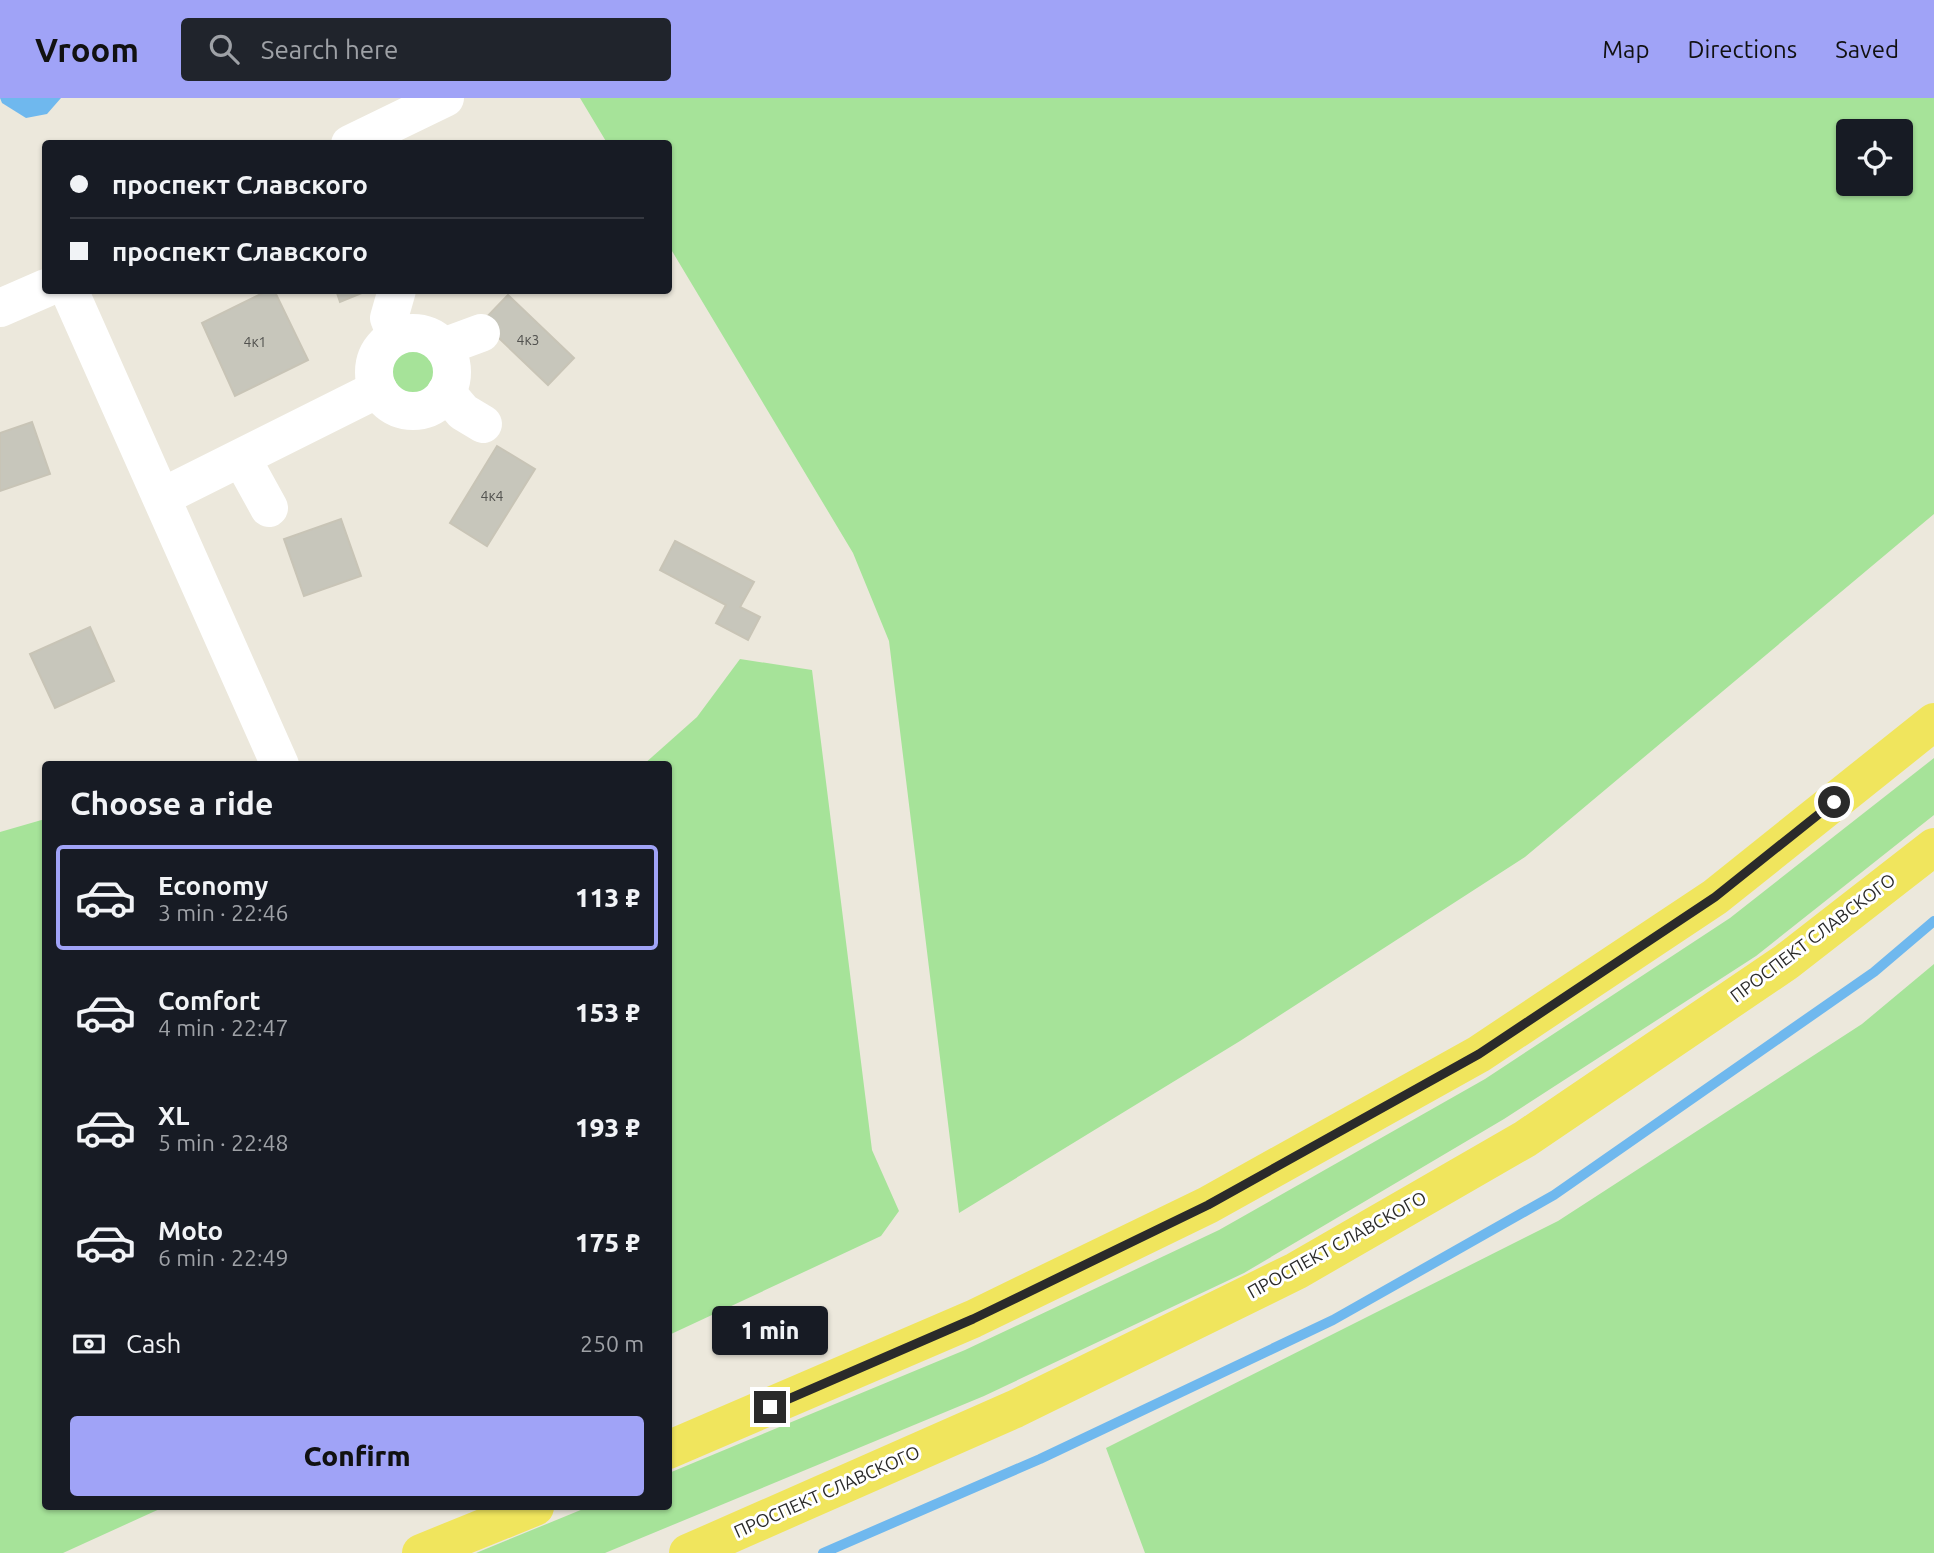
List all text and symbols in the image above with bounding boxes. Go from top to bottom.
search box [181,18,671,81]
icon: search [205,30,243,68]
text: Vroom [35,31,139,68]
text: Search here [261,35,398,64]
text: Map [1602,36,1649,63]
text: Directions [1687,36,1797,63]
text: Saved [1835,36,1899,63]
map controls [1836,119,1913,196]
button: locate [1836,119,1913,196]
text: проспект Славского [112,170,368,199]
text: проспект Славского [112,237,368,266]
house number: 4к3 [516,332,540,348]
house number: 4к1 [243,334,267,350]
house number: 4к4 [480,488,504,504]
text: Choose a ride [70,785,273,821]
route start [1818,786,1850,818]
icon: car [74,866,137,929]
street label: ПРОСПЕКТ СЛАВСКОГО [1726,869,1899,1006]
text: Economy [158,871,268,900]
text: 113 ₽ [575,883,640,912]
text: 3 min · 22:46 [158,900,289,925]
icon: car [74,981,137,1044]
text: Comfort [158,986,261,1015]
text: 153 ₽ [575,998,640,1027]
text: 4 min · 22:47 [158,1015,289,1040]
icon: car [74,1096,137,1159]
text: XL [158,1101,189,1130]
text: 193 ₽ [575,1113,640,1142]
text: 5 min · 22:48 [158,1130,289,1155]
street label: ПРОСПЕКТ СЛАВСКОГО [1244,1187,1429,1302]
icon: car [74,1211,137,1274]
text: Moto [158,1216,223,1245]
text: 175 ₽ [575,1228,640,1257]
text: 6 min · 22:49 [158,1245,289,1270]
callout: 1 min [712,1306,828,1354]
text: 1 min [741,1318,799,1343]
icon: cash [70,1325,108,1363]
text: Cash [126,1329,181,1358]
text: 250 m [580,1331,644,1356]
route end [754,1391,786,1423]
button: Confirm [70,1416,644,1496]
street label: ПРОСПЕКТ СЛАВСКОГО [731,1441,923,1541]

